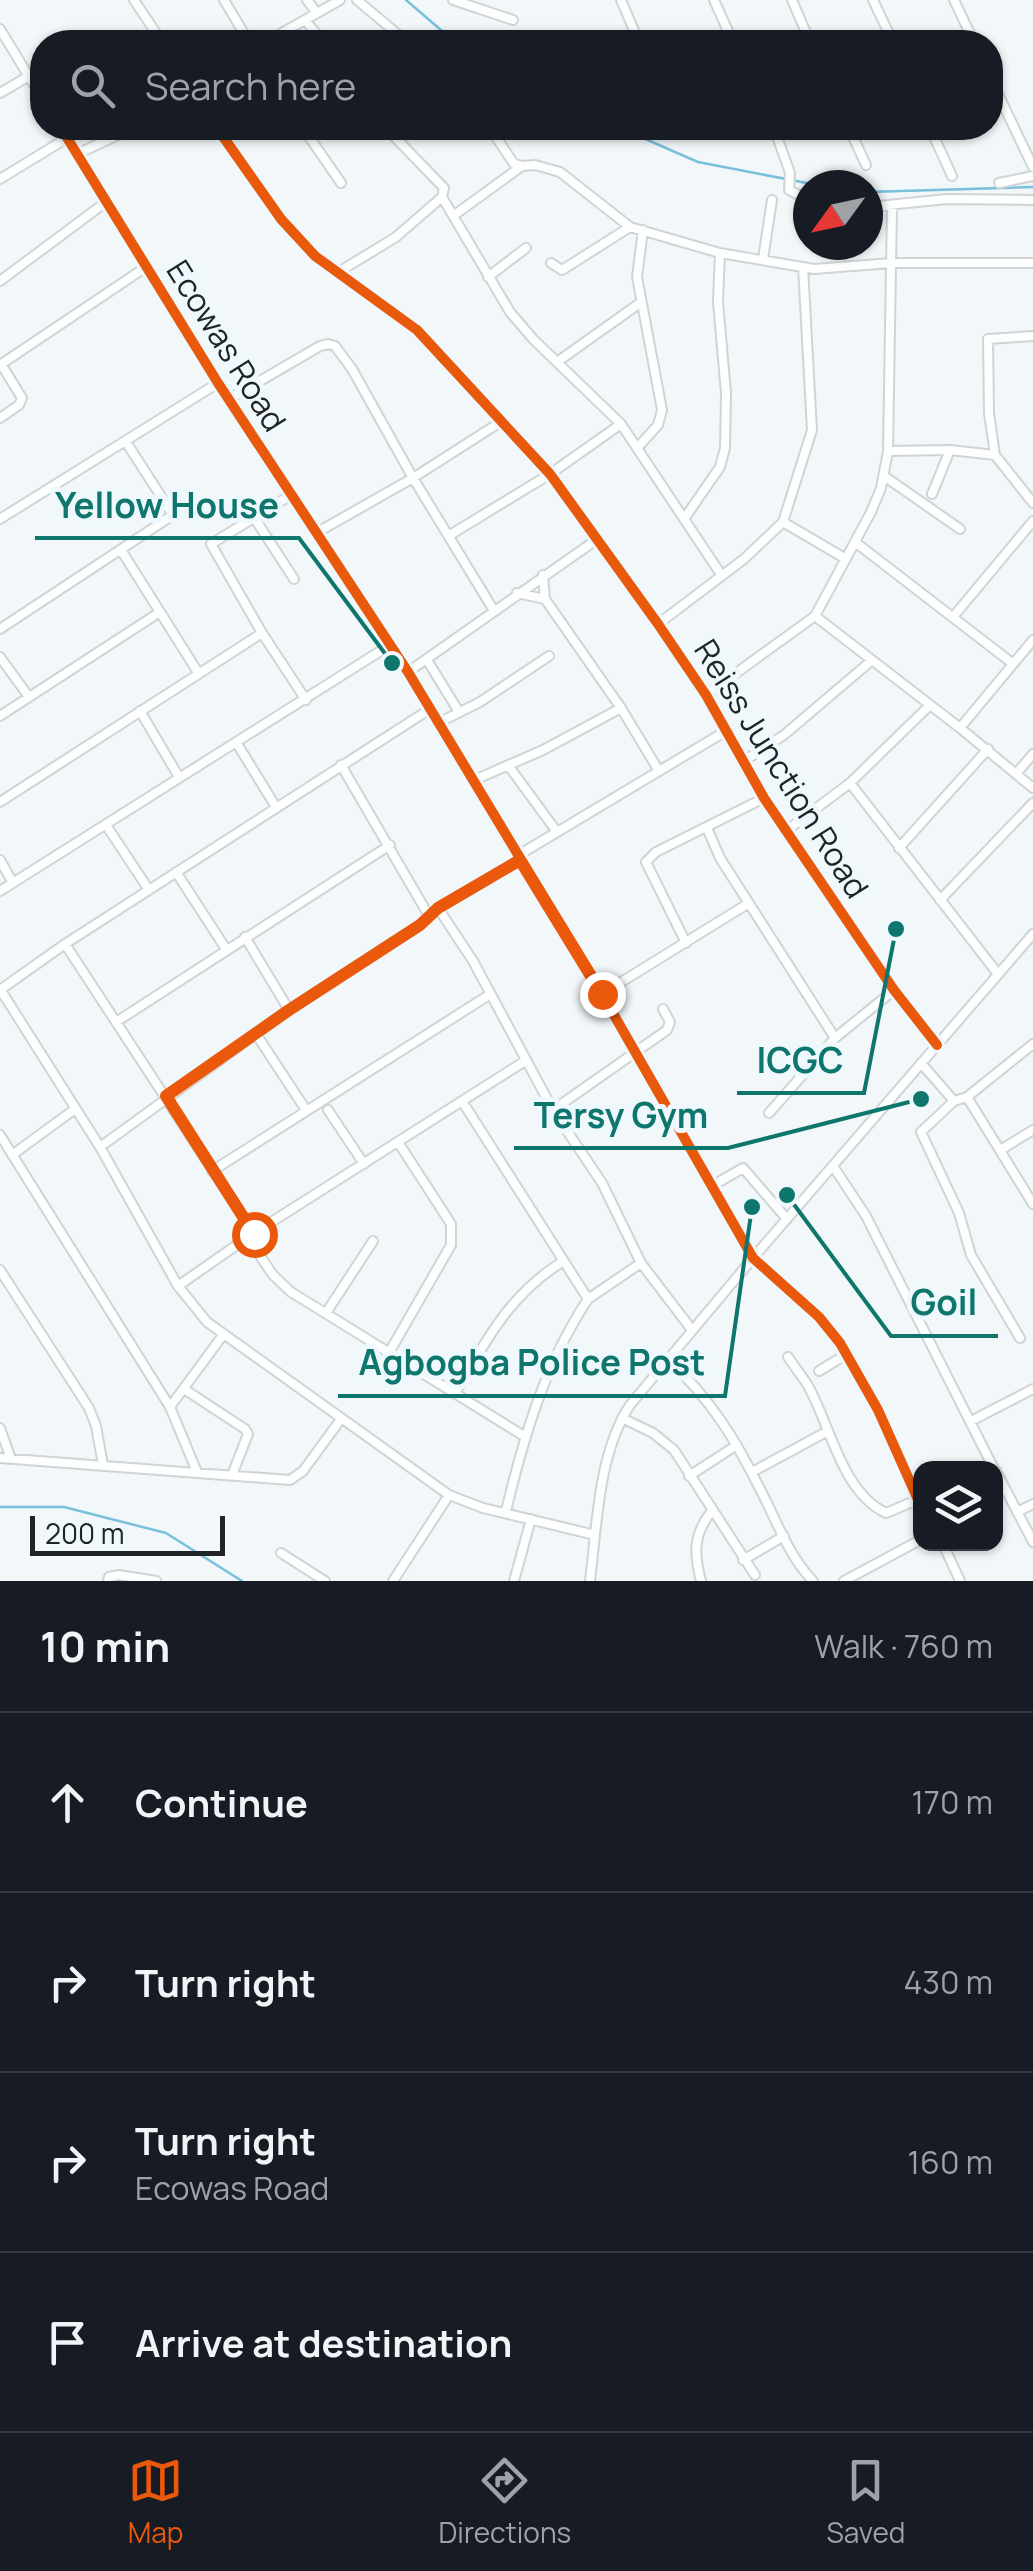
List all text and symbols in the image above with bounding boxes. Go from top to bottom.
search box [30,30,1003,140]
icon: search [65,58,120,113]
text: Search here [145,59,356,111]
north arrow [793,170,883,260]
street label: Ecowas Road [157,251,297,439]
callout: Yellow House [35,473,299,538]
text: Yellow House [55,481,279,529]
street label: Reiss Junction Road [684,631,879,906]
route end [580,972,626,1018]
callout: ICGC [737,1028,864,1093]
text: ICGC [756,1036,844,1084]
callout: Tersy Gym [514,1083,728,1148]
text: Tersy Gym [534,1091,708,1139]
route start [232,1212,278,1258]
callout: Goil [891,1271,998,1336]
text: Goil [911,1278,977,1326]
callout: Agbogba Police Post [338,1331,725,1396]
text: Agbogba Police Post [359,1338,705,1386]
map controls [913,1461,1003,1551]
button: layers [913,1461,1003,1551]
scale bar [30,1511,225,1556]
text: 200 m [45,1514,124,1552]
text: 10 min [40,1617,170,1675]
text: Walk · 760 m [814,1624,993,1668]
icon: ahead [40,1775,95,1830]
text: Continue [135,1776,308,1828]
text: 170 m [911,1780,993,1824]
icon: right [40,1955,95,2010]
text: Turn right [135,1956,316,2008]
text: 430 m [903,1960,993,2004]
text: Turn right [135,2114,316,2166]
icon: right [40,2135,95,2190]
text: 160 m [908,2140,993,2184]
text: Ecowas Road [135,2166,329,2210]
icon: arrive [40,2315,95,2370]
text: Arrive at destination [135,2316,512,2368]
tab: Map [128,2453,183,2551]
tab: Directions [439,2453,571,2551]
tab: Saved [826,2453,905,2551]

